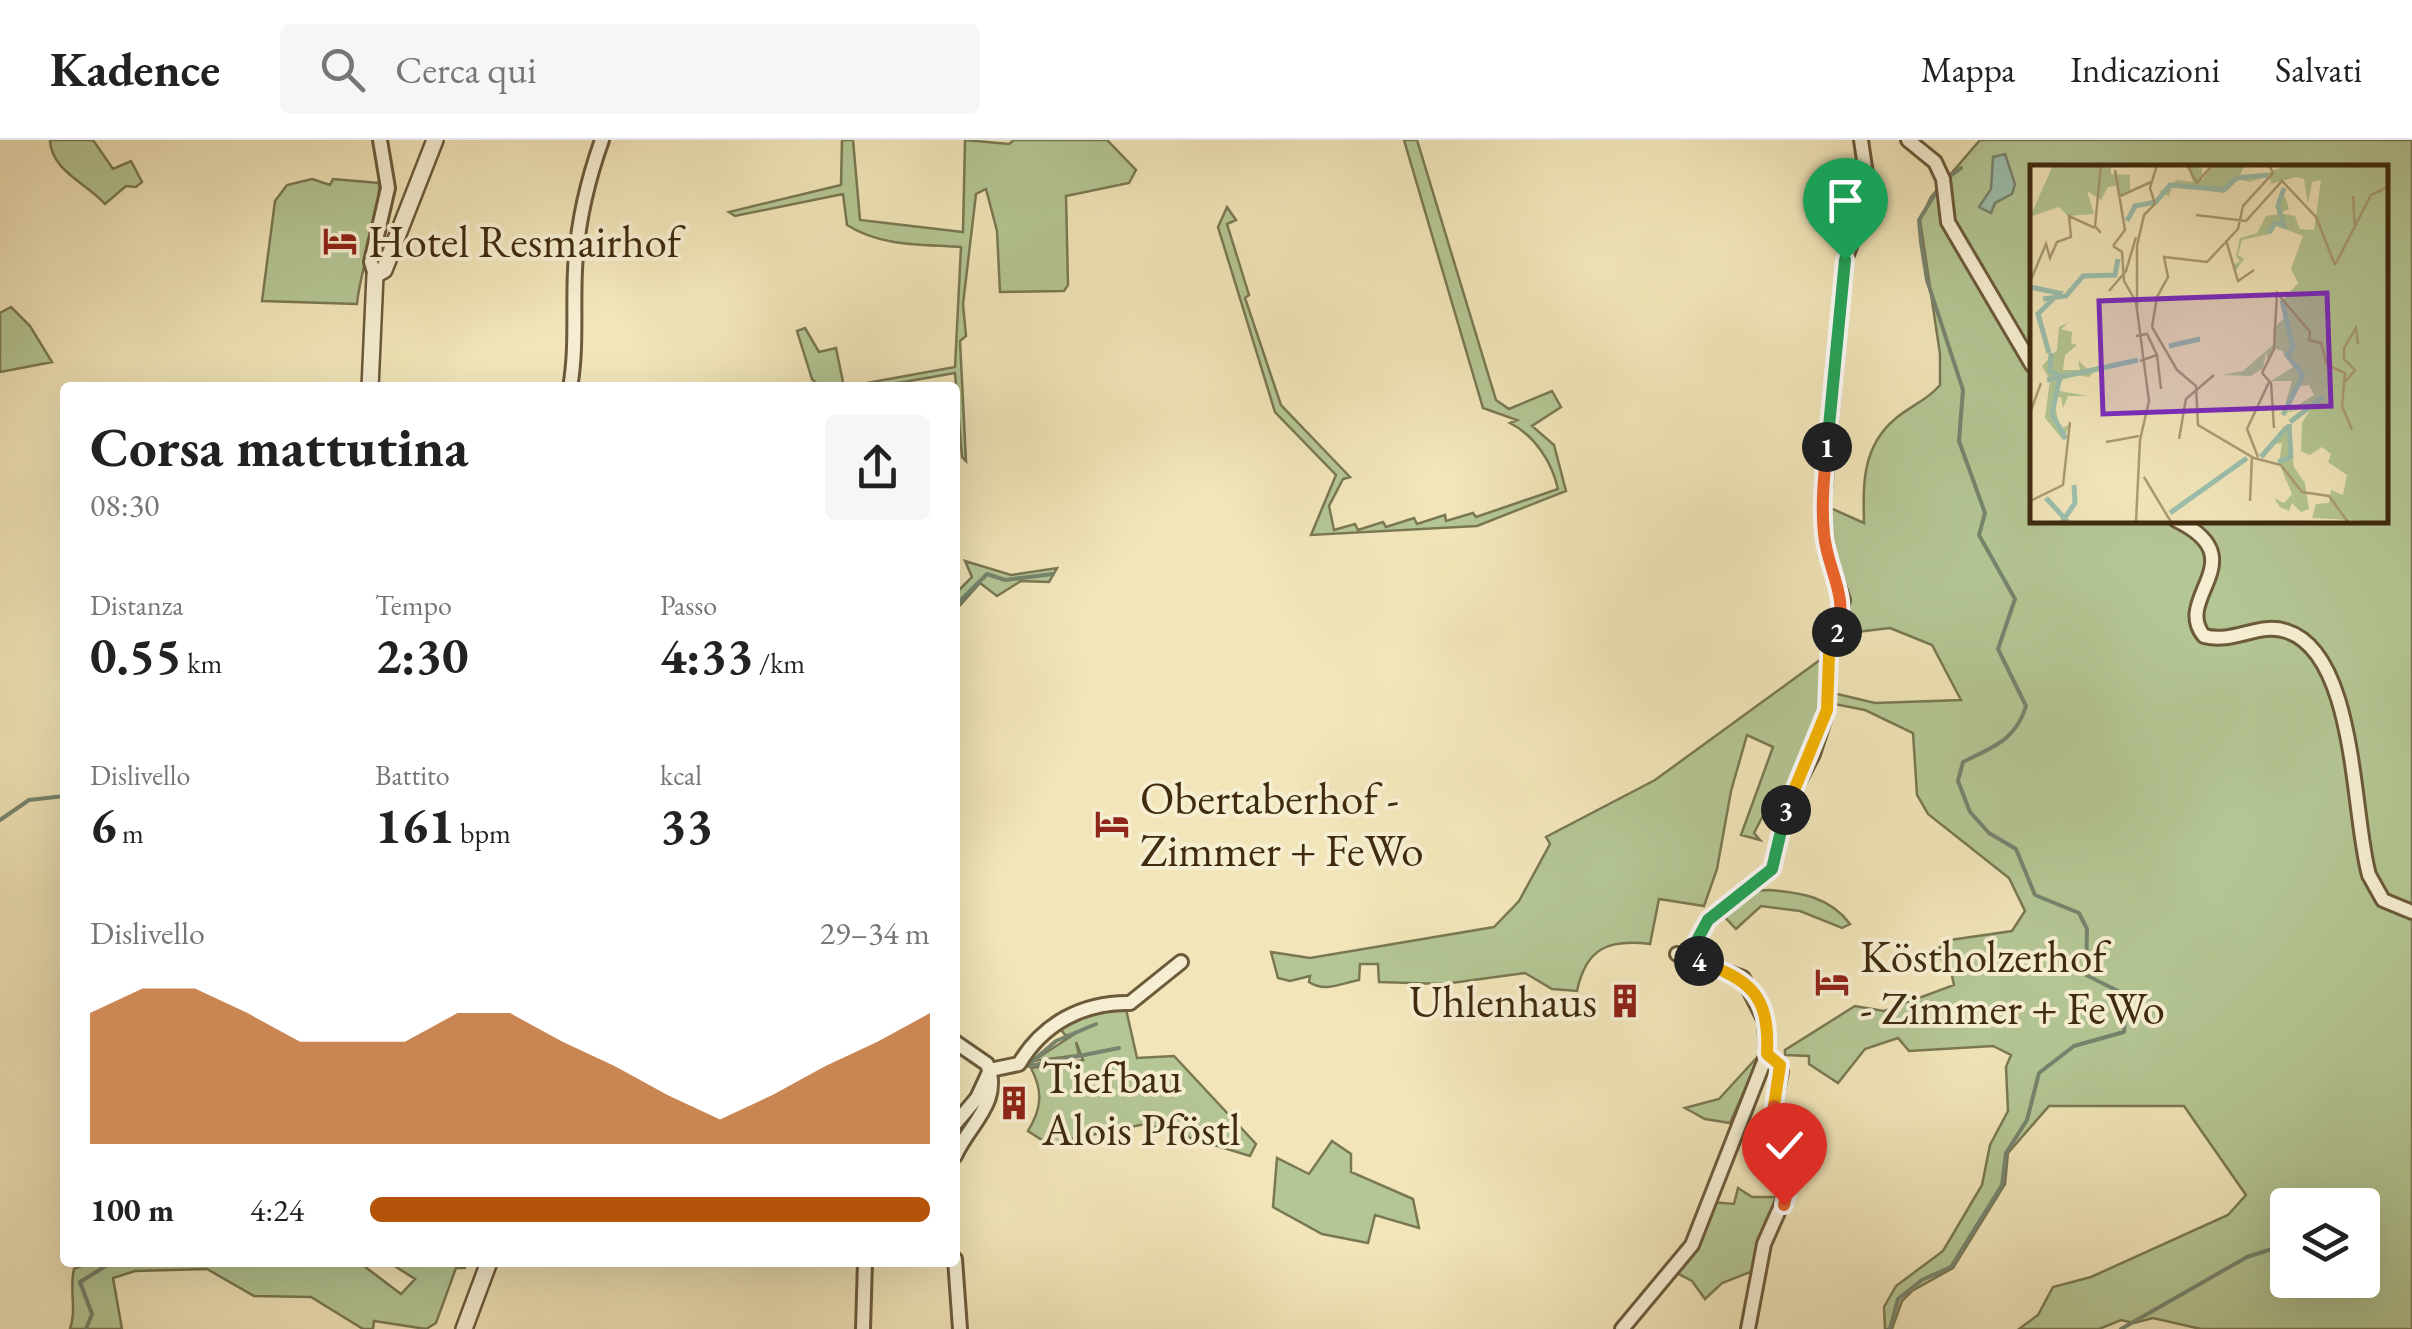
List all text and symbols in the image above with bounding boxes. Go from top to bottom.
search box [280,24,980,114]
text: Kadence [50,38,220,100]
icon: search [315,42,370,97]
text: Cerca qui [395,45,537,94]
text: Mappa [1921,47,2015,92]
text: Indicazioni [2070,47,2220,92]
text: Salvati [2275,47,2362,92]
pin [1803,158,1888,261]
inset map [2030,165,2387,522]
icon: arrive [1818,173,1873,228]
place label: Hotel Resmairhof [368,212,686,270]
hotel icon: Hotel Resmairhof [321,222,359,260]
text: Corsa mattutina [90,411,468,482]
button: share [825,415,930,520]
pin: 1 [1802,422,1852,472]
text: 1 [1820,429,1834,465]
text: 08:30 [90,484,159,526]
text: Distanza [90,587,184,623]
text: Tempo [375,587,452,623]
text: Passo [660,587,717,623]
pin: 2 [1812,607,1862,657]
text: 2 [1830,614,1844,650]
text: 0.55 [90,623,182,688]
text: 2:30 [375,623,468,688]
text: 4:33 [660,623,753,688]
text: km [182,645,222,681]
text: /km [753,645,805,681]
text: Dislivello [90,757,190,793]
text: Battito [375,757,450,793]
text: kcal [660,757,702,793]
place label: Obertaberhof - Zimmer + FeWo [1140,769,1424,879]
pin: 3 [1761,785,1811,835]
text: 3 [1779,792,1793,828]
text: 6 [90,793,116,858]
text: 161 [375,793,454,858]
text: 33 [660,793,713,858]
hotel icon: Obertaberhof - Zimmer + FeWo [1093,805,1131,843]
text: m [116,815,144,851]
text: bpm [454,815,511,851]
text: Dislivello [90,912,205,954]
text: 29–34 m [820,912,930,954]
place label: Köstholzerhof - Zimmer + FeWo [1860,927,2165,1037]
pin: 4 [1674,936,1724,986]
text: 4 [1692,943,1706,979]
hotel icon: Köstholzerhof - Zimmer + FeWo [1813,963,1851,1001]
place label: Uhlenhaus [1409,972,1597,1030]
building icon: Uhlenhaus [1606,982,1644,1020]
place label: Tiefbau Alois Pföstl [1041,1048,1241,1158]
building icon: Tiefbau Alois Pföstl [995,1084,1033,1122]
pin [1742,1103,1827,1206]
icon: check [1757,1118,1812,1173]
map controls [2270,1188,2380,1298]
button: layers [2270,1188,2380,1298]
text: 100 m [90,1189,174,1231]
text: 4:24 [250,1189,304,1231]

